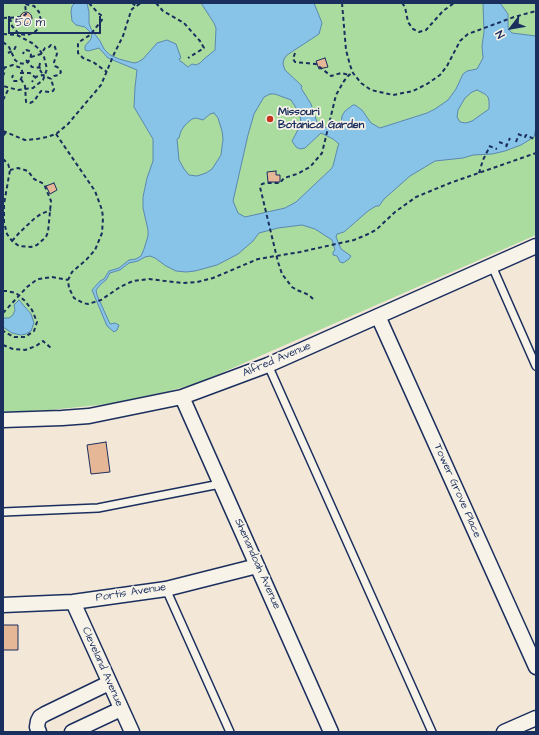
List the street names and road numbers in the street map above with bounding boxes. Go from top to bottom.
street label: Alfred Avenue [241,340,313,380]
street label: Tower Grove Place [430,442,484,540]
street label: Shenandoah Avenue [231,517,283,611]
street label: Portis Avenue [95,581,167,605]
street label: Cleveland Avenue [79,625,125,709]

